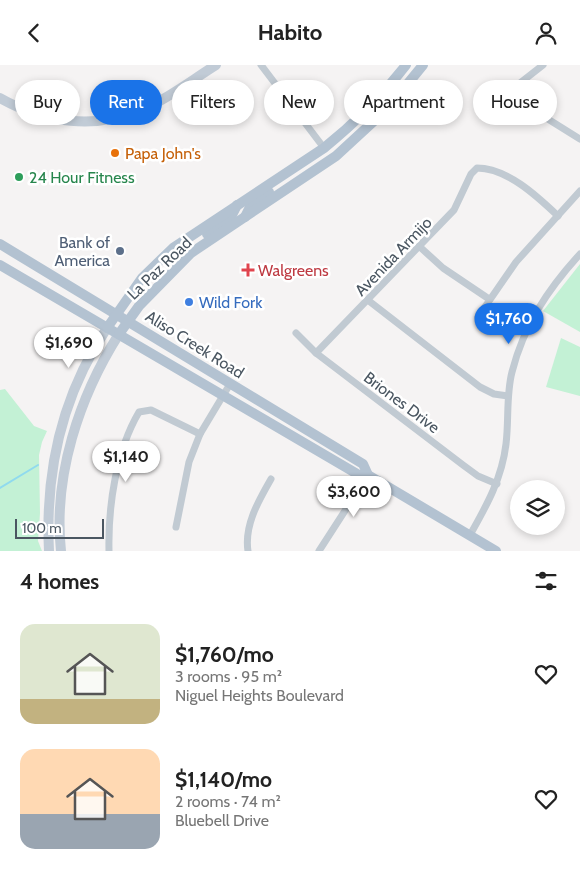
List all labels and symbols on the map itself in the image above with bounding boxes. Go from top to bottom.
place label: Papa John's [125,144,201,163]
marker: Papa John's [109,147,121,159]
place label: 24 Hour Fitness [29,168,135,187]
marker: 24 Hour Fitness [13,171,25,183]
street label: Avenida Armijo [351,213,436,300]
place label: Bank of America [55,233,111,270]
street label: La Paz Road [123,233,195,304]
marker: Bank of America [114,245,126,257]
place label: Walgreens [258,261,329,280]
marker: Walgreens [242,264,254,276]
place label: Wild Fork [199,293,263,312]
marker: Wild Fork [183,296,195,308]
pin: $1,760 [468,303,550,345]
street label: Aliso Creek Road [142,307,247,382]
pin: $1,690 [28,327,110,369]
street label: Briones Drive [360,368,443,437]
pin: $1,140 [85,441,167,483]
pin: $3,600 [313,475,395,518]
scale bar [15,516,104,539]

